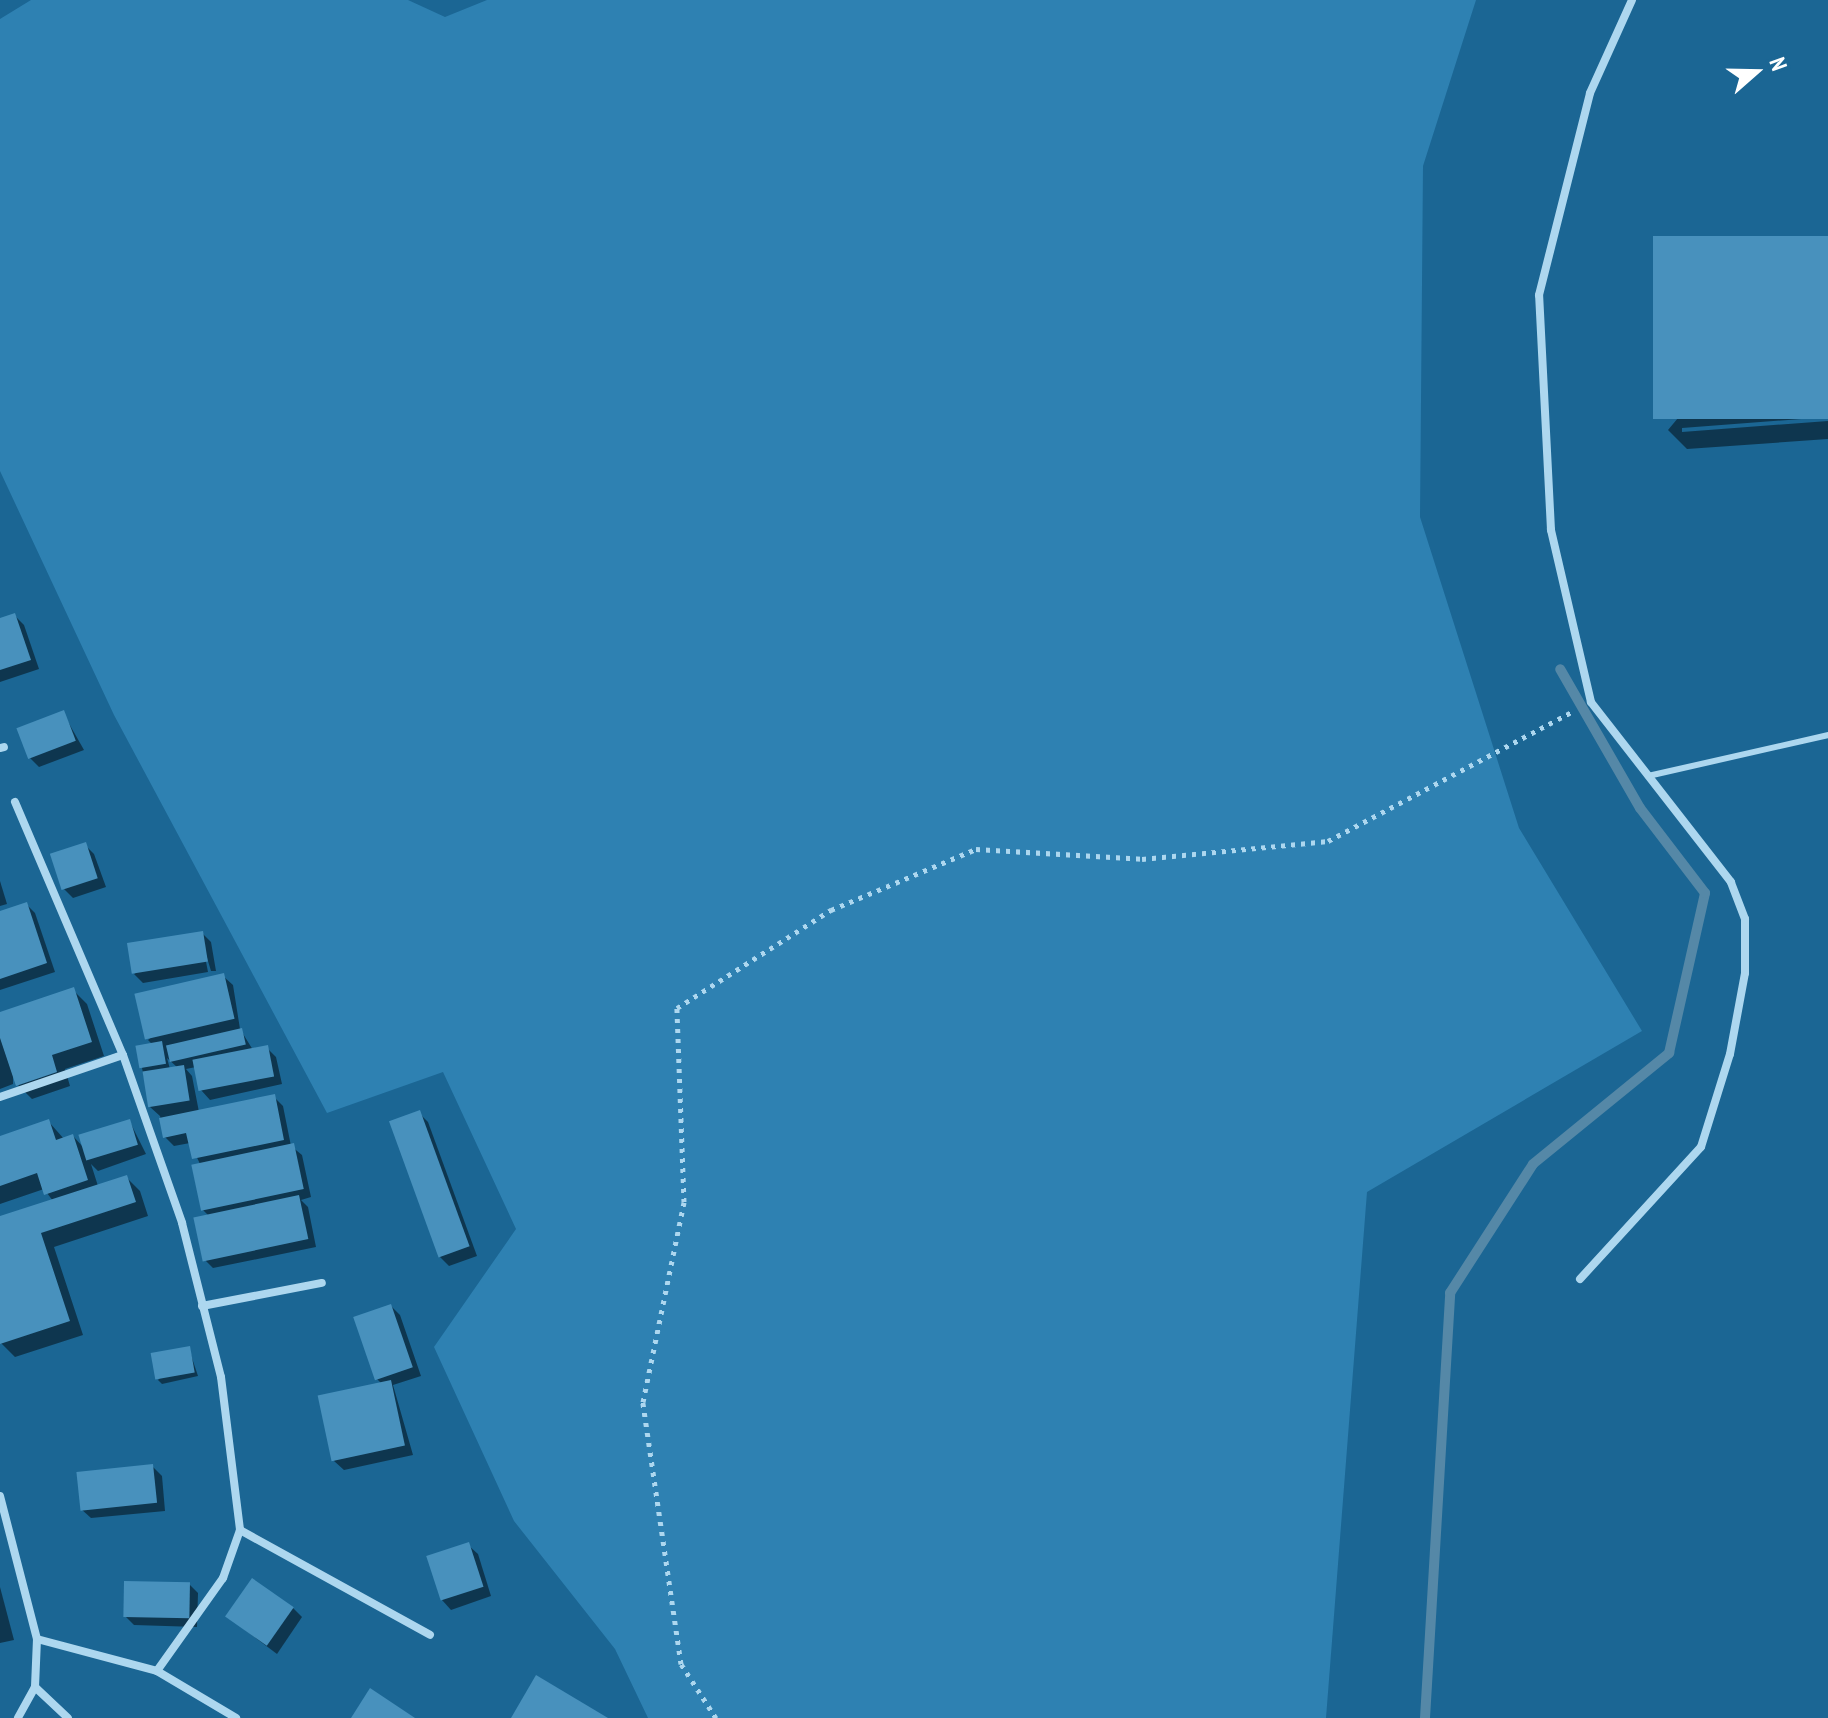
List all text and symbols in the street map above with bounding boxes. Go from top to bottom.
north arrow [1716,32,1796,112]
text: N [1763,53,1794,74]

